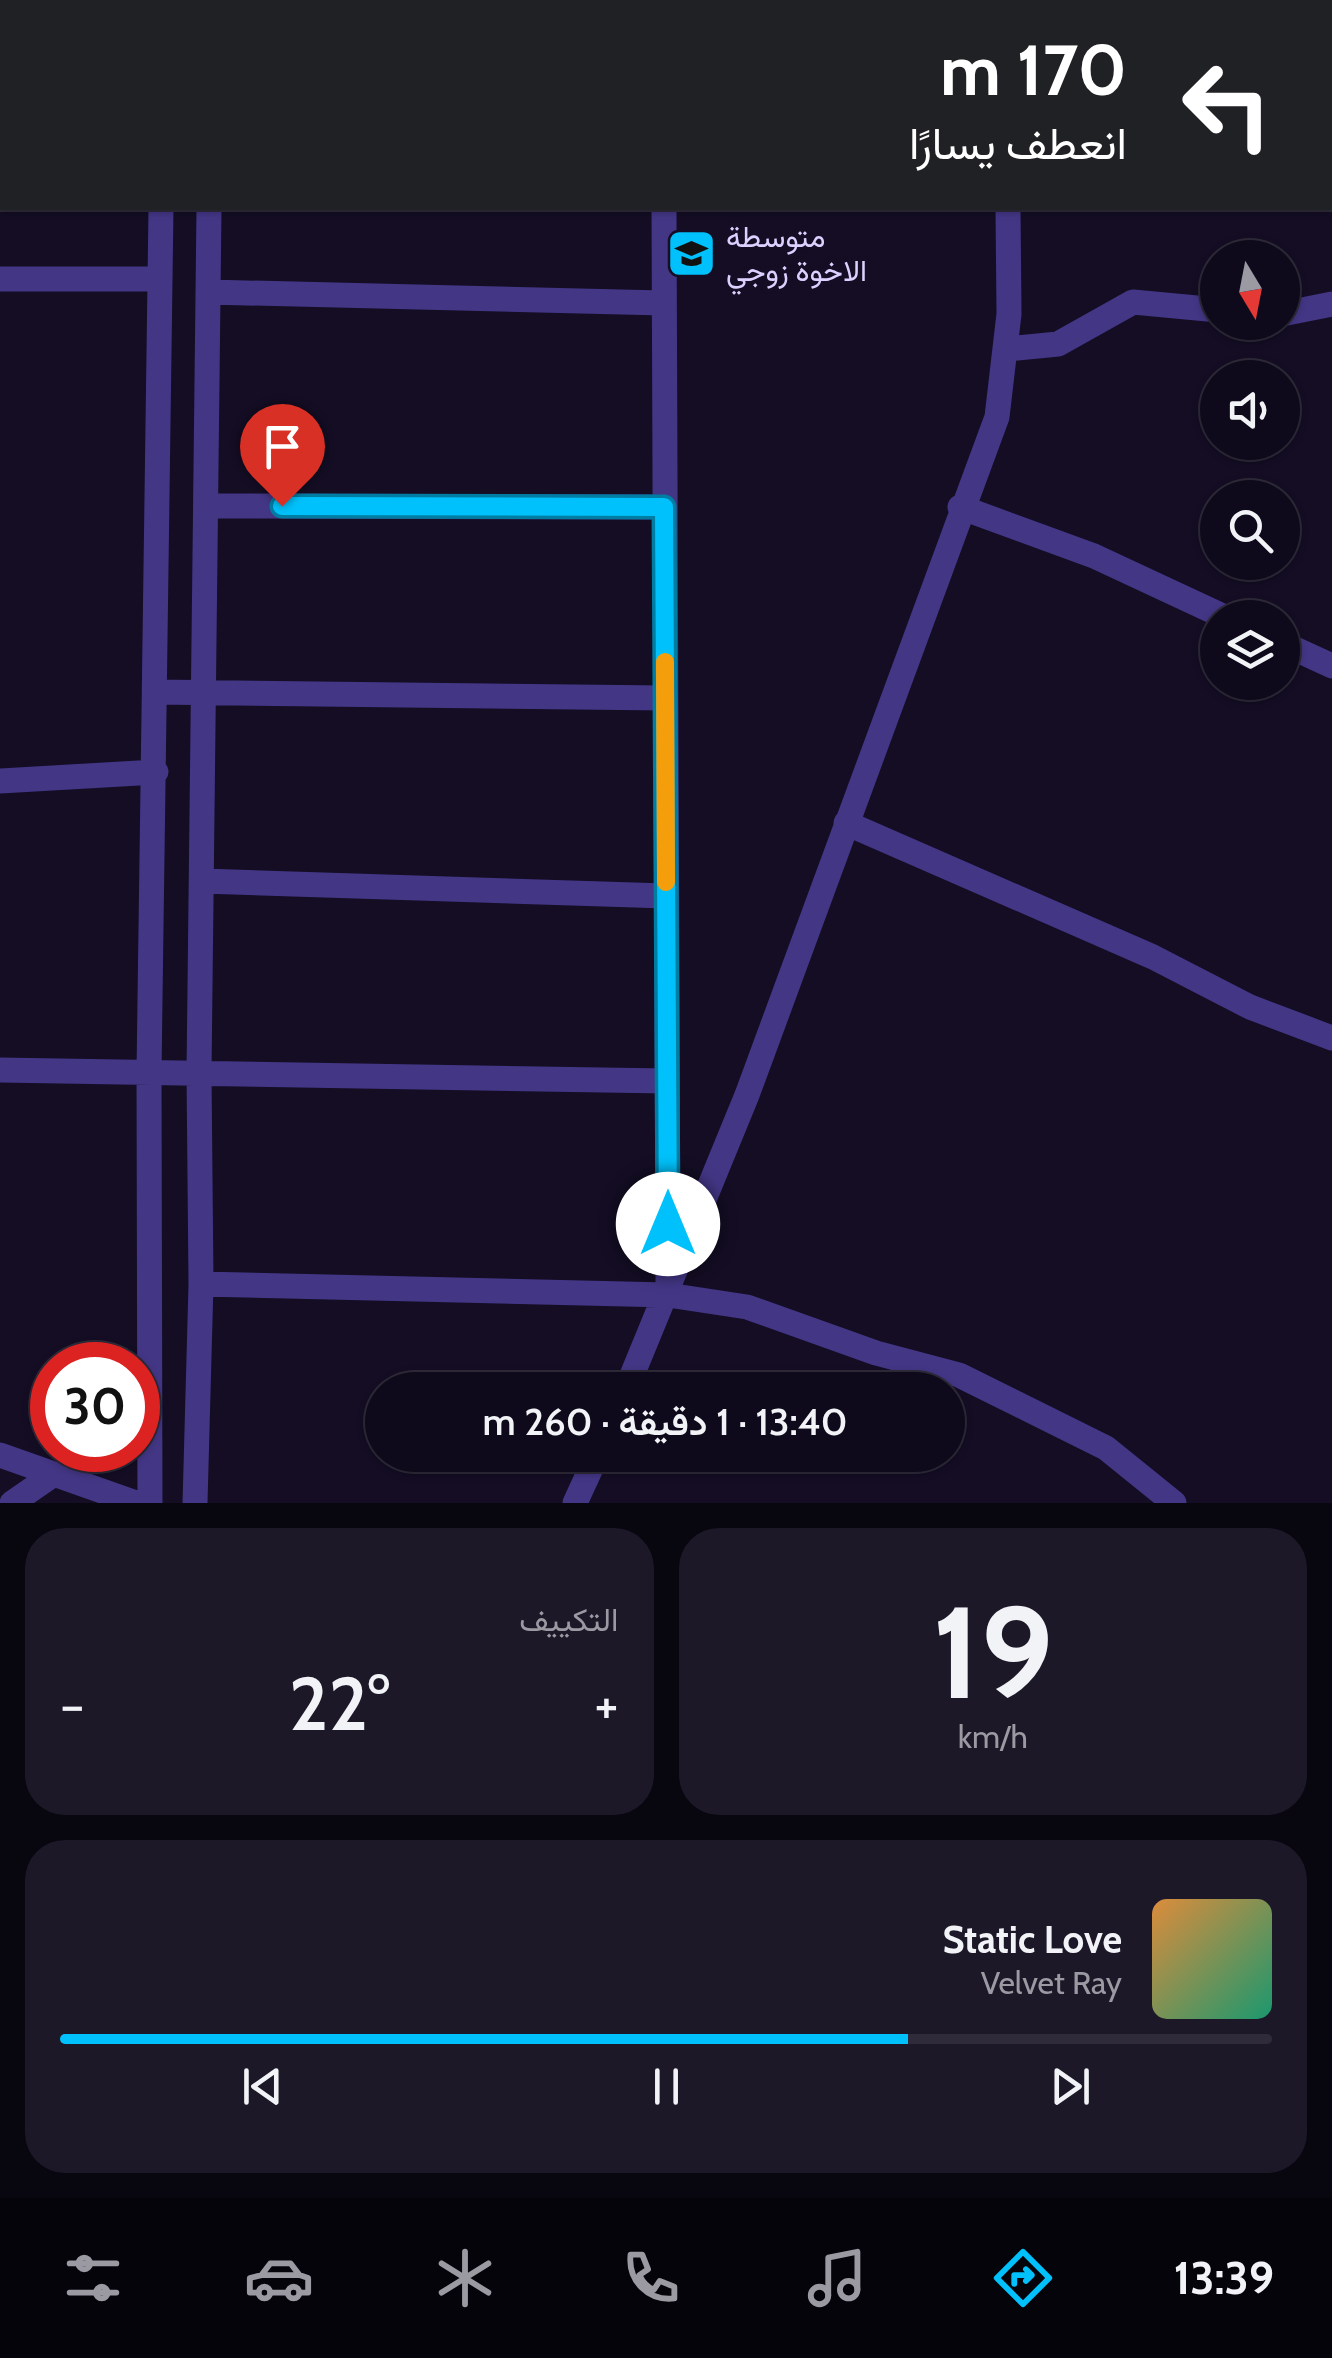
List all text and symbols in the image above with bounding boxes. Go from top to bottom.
text: 170 m [940,27,1127,113]
icon: left [1162,40,1292,170]
text: انعطف يسارًا [909,116,1127,170]
place label: متوسطة الاخوة زوجي [726,218,867,295]
school or university icon: متوسطة الاخوة زوجي [665,228,717,280]
north arrow [1200,240,1300,340]
map controls [1200,240,1300,700]
button: sound [1200,360,1300,460]
pin [240,404,325,507]
icon: arrive [255,419,310,474]
button: search [1200,480,1300,580]
button: layers [1200,600,1300,700]
position arrow [616,1172,720,1276]
speed limit sign: 30 [30,1342,160,1472]
text: 13:40 · 1 دقيقة · 260 m [483,1398,848,1445]
text: 19 [932,1573,1053,1731]
text: التكييف [519,1600,619,1639]
text: 22° [289,1658,390,1749]
text: − [60,1671,84,1738]
text: + [594,1671,618,1738]
text: km/h [958,1717,1028,1756]
text: Static Love [943,1916,1122,1963]
text: Velvet Ray [981,1963,1122,2002]
icon: previous [235,2059,290,2114]
icon: pause [639,2059,694,2114]
icon: next [1043,2059,1098,2114]
icon: filters [58,2243,128,2313]
icon: car [244,2243,314,2313]
icon: climate [430,2243,500,2313]
icon: phone [616,2243,686,2313]
icon: music [802,2243,872,2313]
icon: directions [988,2243,1058,2313]
text: 13:39 [1174,2251,1274,2305]

